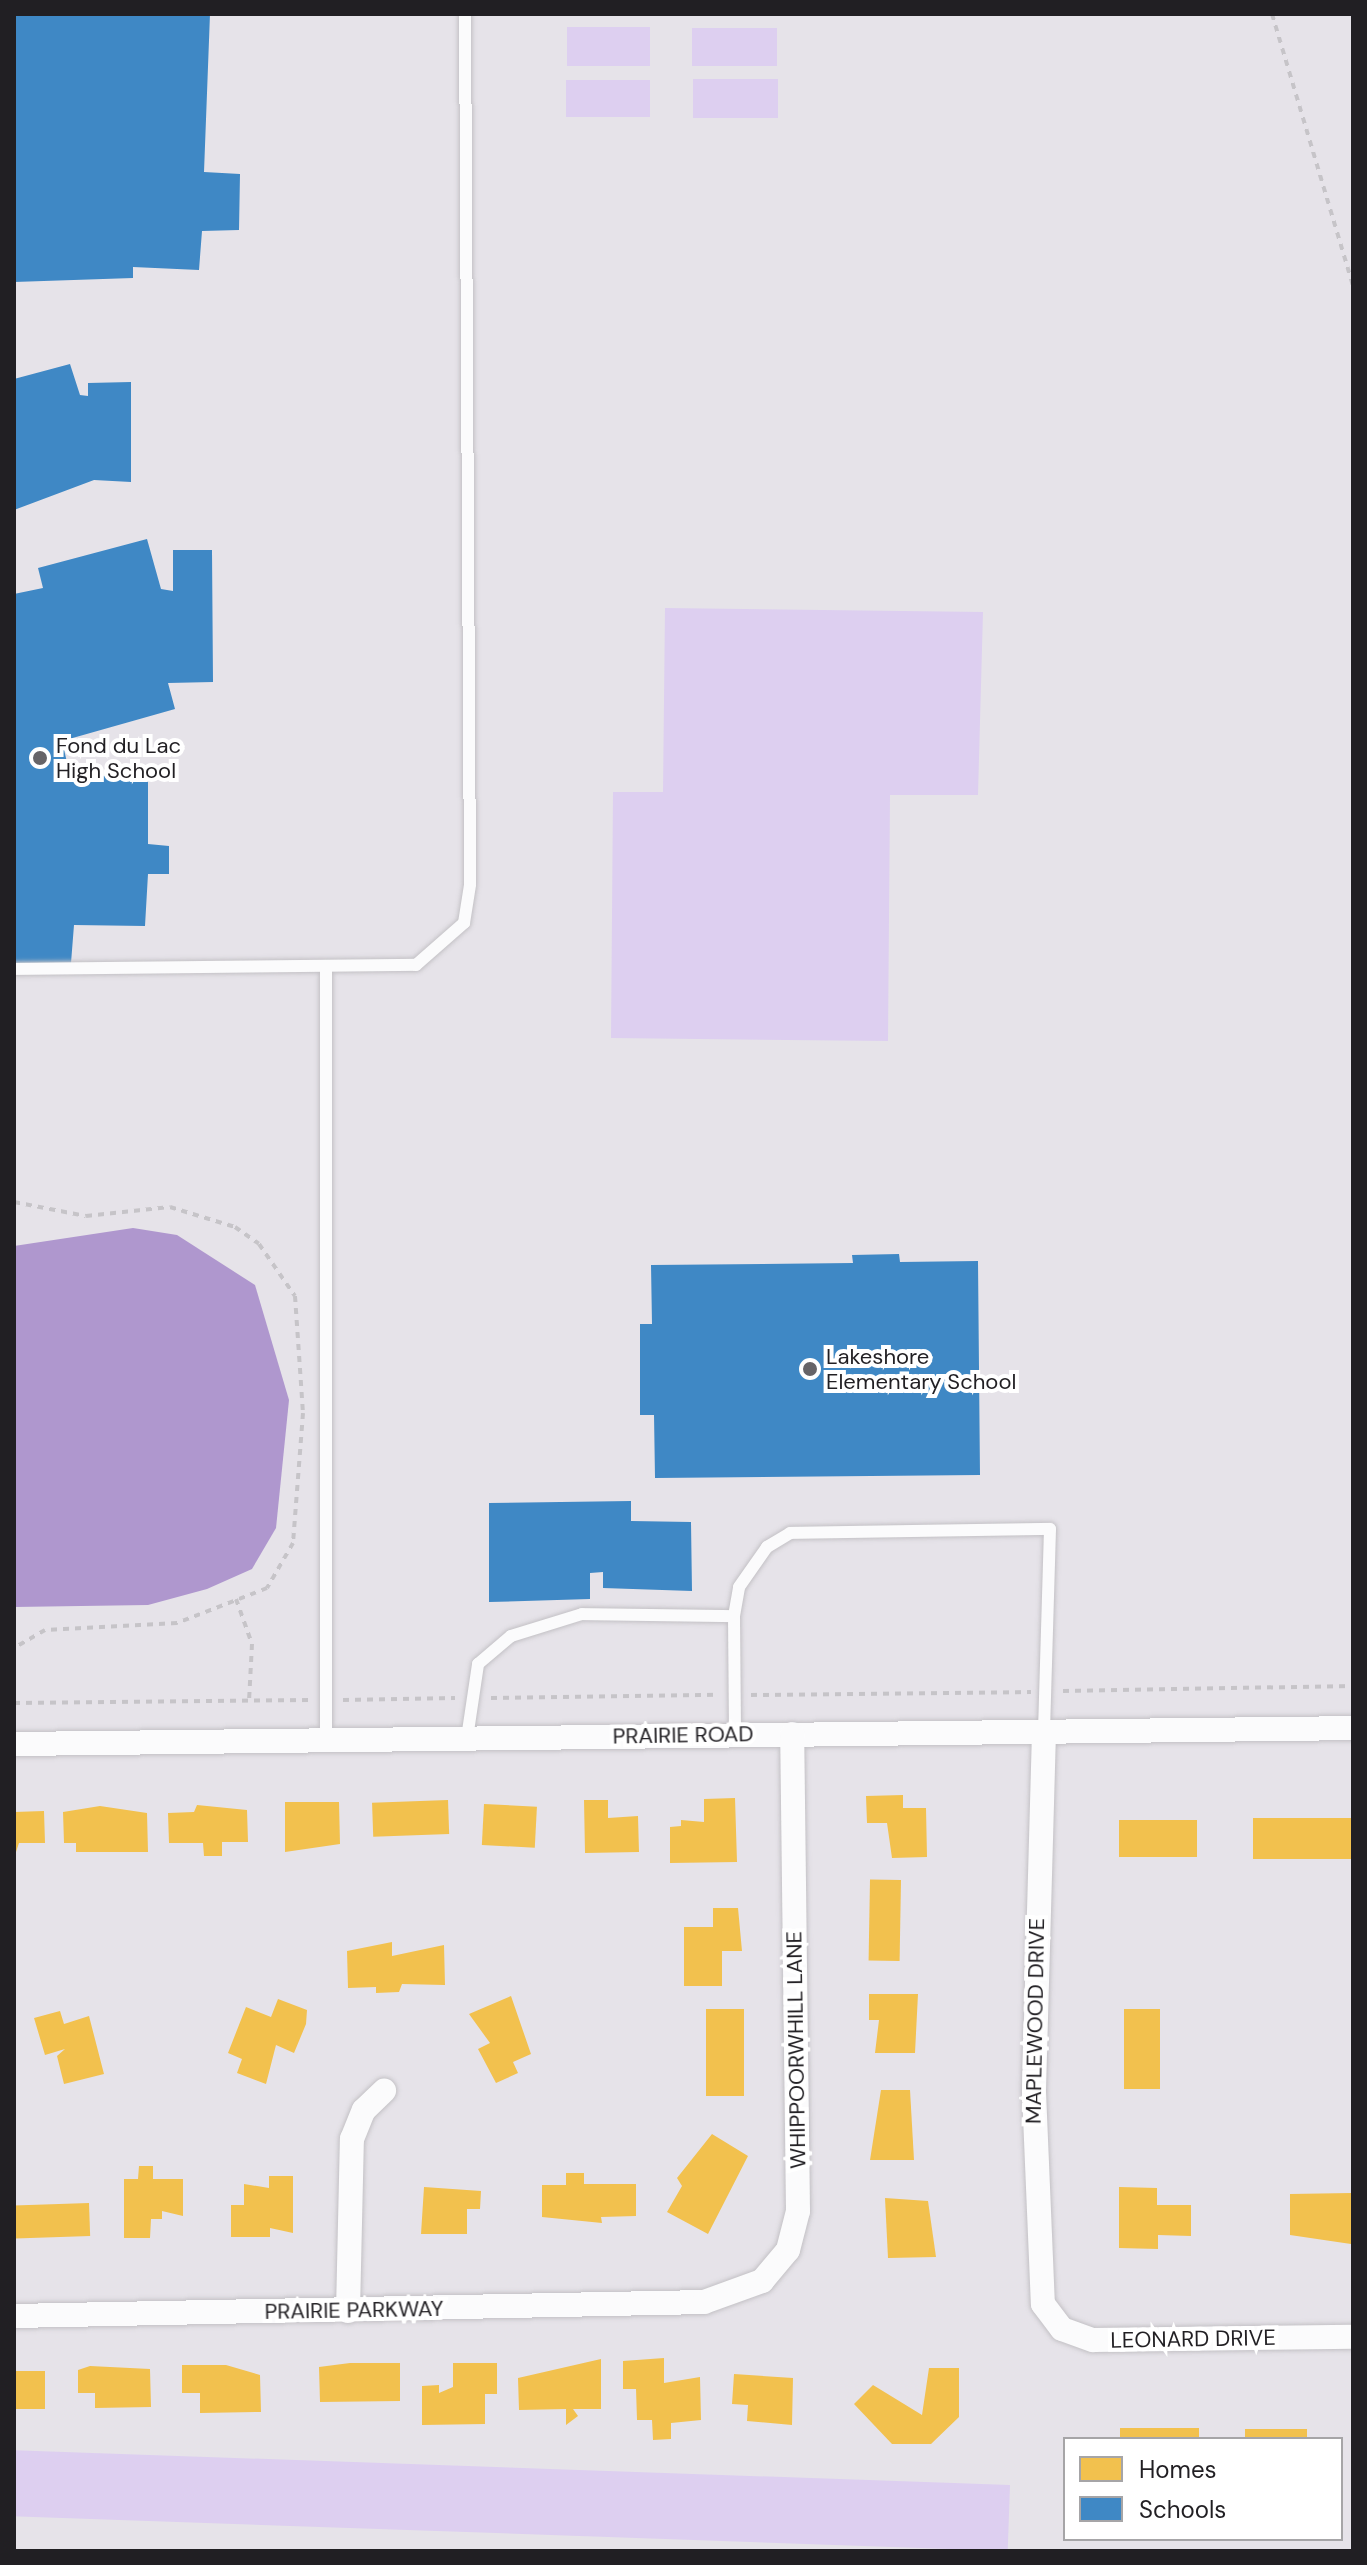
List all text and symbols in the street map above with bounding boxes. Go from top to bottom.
place label: Fond du Lac High School [56,732,181,784]
marker: Fond du Lac High School [31,749,49,767]
place label: Lakeshore Elementary School [826,1343,1016,1394]
marker: Lakeshore Elementary School [801,1360,819,1378]
street label: PRAIRIE ROAD [612,1721,754,1749]
street label: MAPLEWOOD DRIVE [1020,1918,1050,2124]
street label: WHIPPOORWHILL LANE [781,1931,811,2169]
street label: PRAIRIE PARKWAY [264,2295,444,2325]
street label: LEONARD DRIVE [1110,2324,1276,2354]
legend [1063,2437,1343,2541]
text: Homes [1139,2454,1217,2485]
text: Schools [1139,2494,1226,2525]

